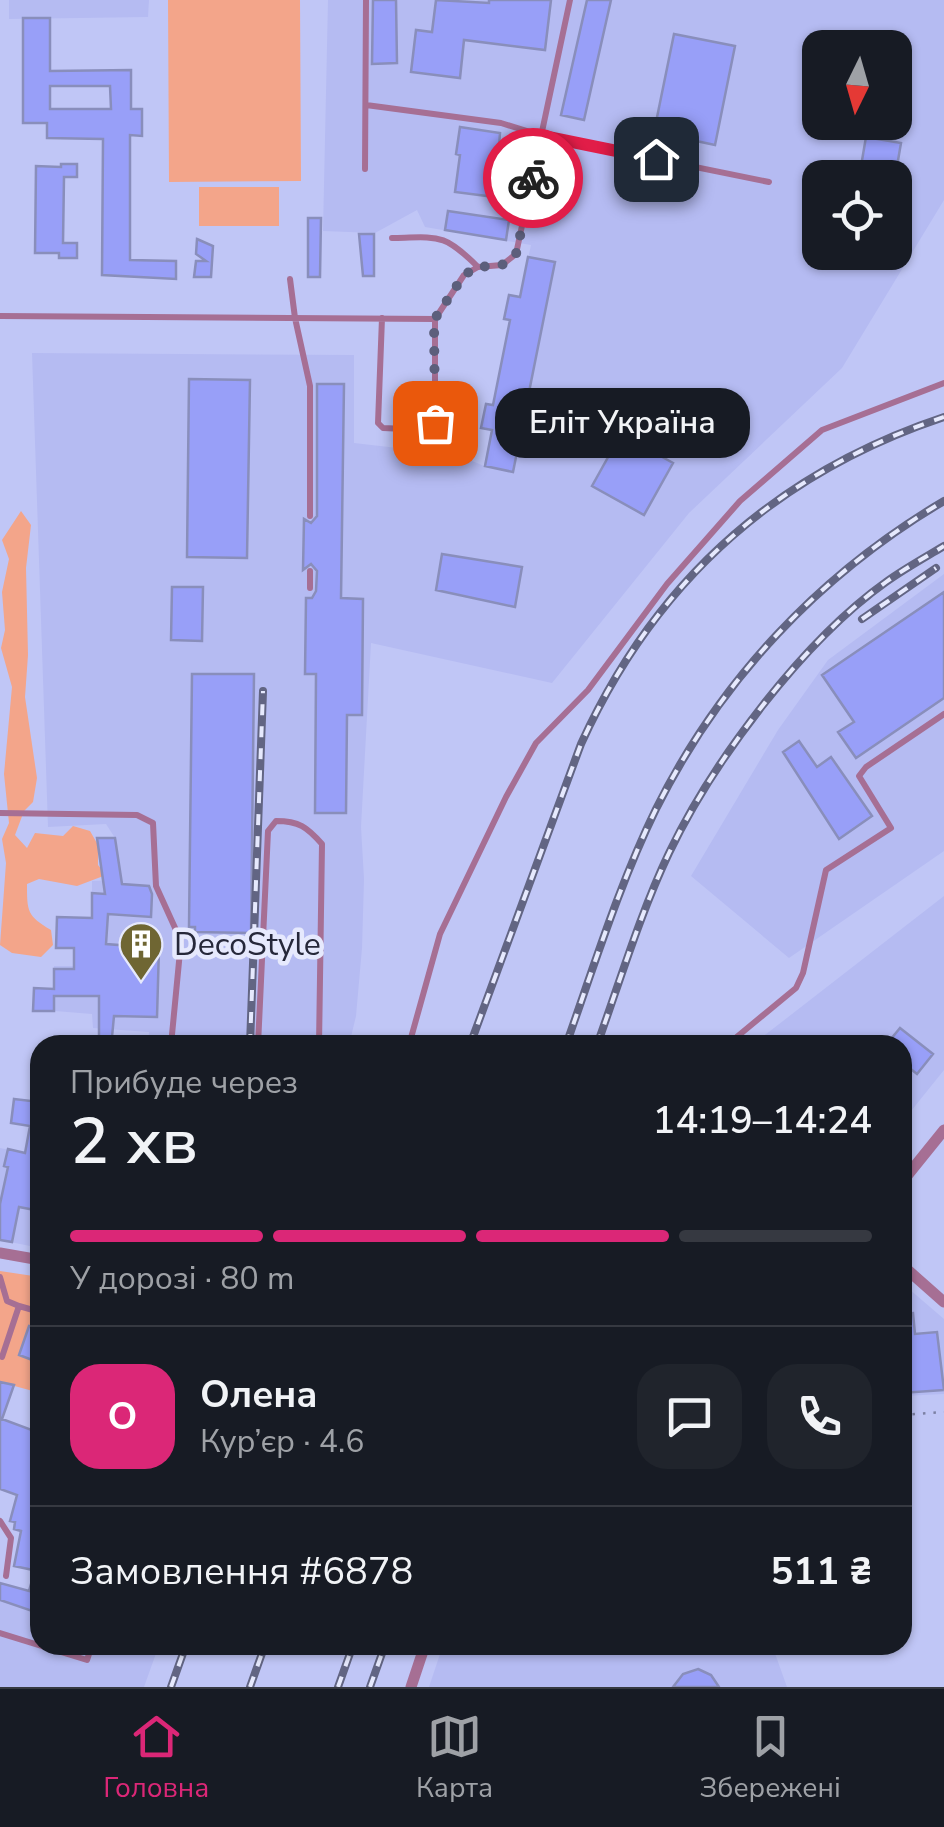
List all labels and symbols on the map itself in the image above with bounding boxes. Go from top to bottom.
north arrow [802,30,912,140]
pin [614,117,699,202]
courier [483,128,583,228]
pin [393,381,478,466]
callout: Еліт Україна [495,388,750,458]
building icon: DecoStyle [118,921,164,982]
place label: DecoStyle [174,923,321,966]

